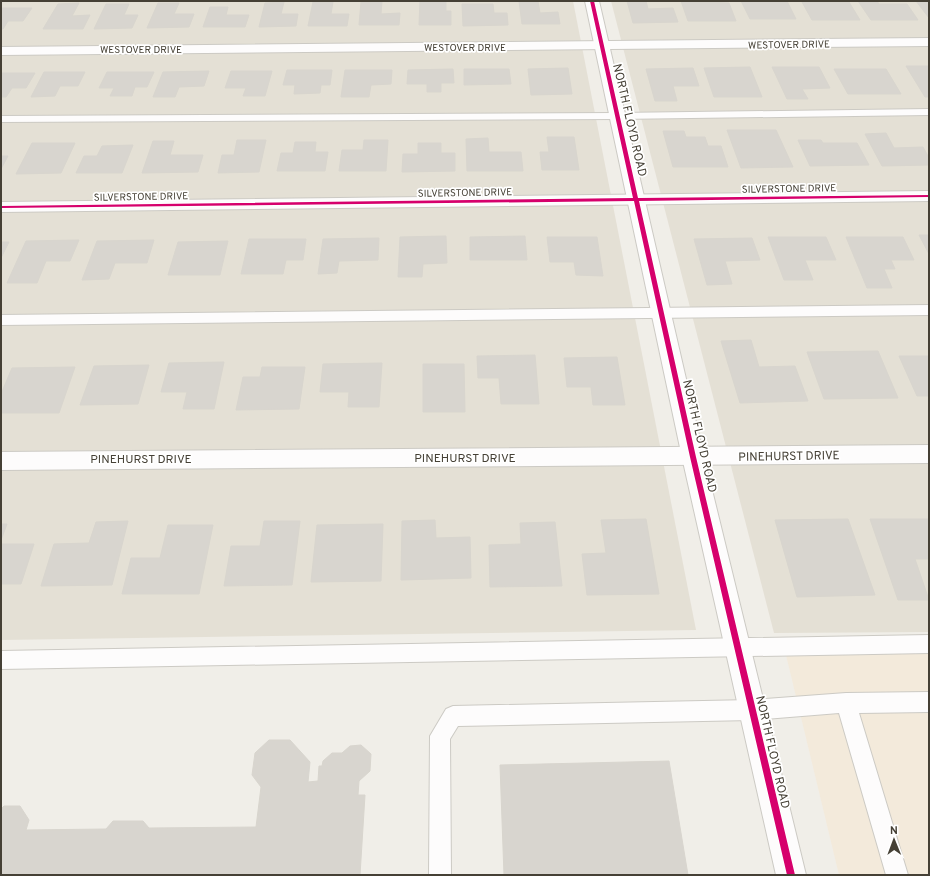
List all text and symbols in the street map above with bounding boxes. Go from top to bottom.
street label: WESTOVER DRIVE [748,38,830,53]
street label: WESTOVER DRIVE [424,42,506,55]
street label: WESTOVER DRIVE [100,44,182,57]
street label: NORTH FLOYD ROAD [608,62,650,178]
street label: SILVERSTONE DRIVE [742,182,836,197]
street label: SILVERSTONE DRIVE [418,186,512,201]
street label: SILVERSTONE DRIVE [94,190,188,205]
street label: NORTH FLOYD ROAD [678,378,720,494]
street label: PINEHURST DRIVE [738,448,840,466]
street label: PINEHURST DRIVE [414,451,516,467]
street label: PINEHURST DRIVE [90,452,192,468]
street label: NORTH FLOYD ROAD [751,694,793,810]
north arrow [874,820,914,860]
text: N [890,824,898,838]

